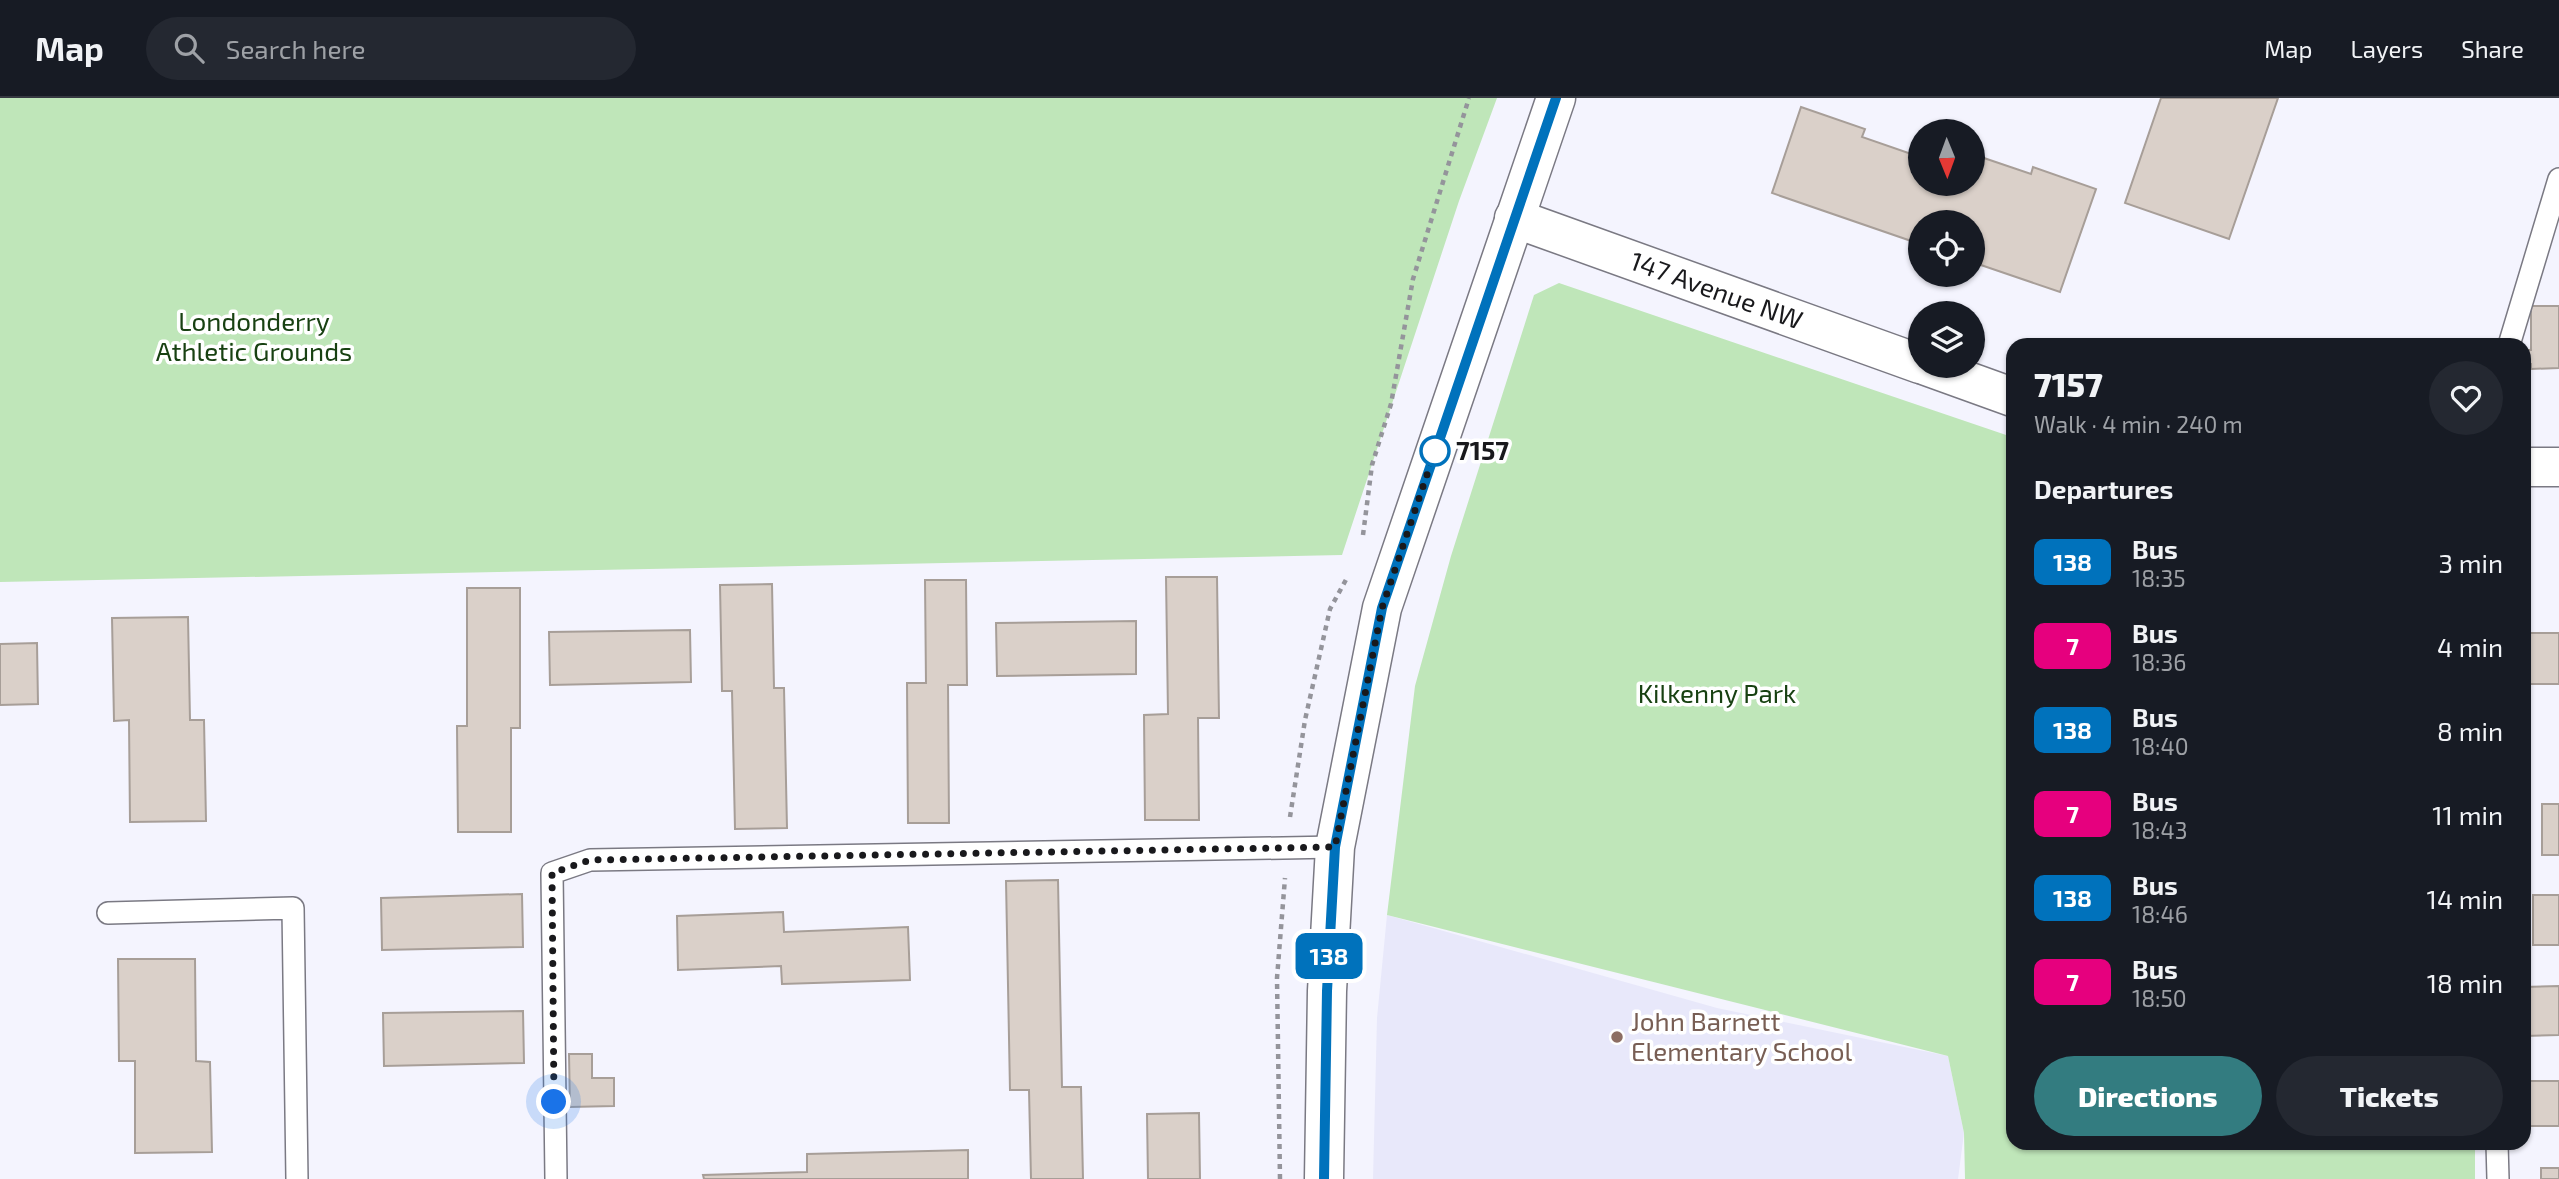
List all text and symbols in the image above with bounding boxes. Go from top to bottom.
search box [146,17,636,80]
text: Map [35,28,104,68]
icon: search [170,29,208,67]
text: Search here [226,33,365,64]
text: Map [2264,34,2312,63]
text: Layers [2350,34,2423,63]
text: Share [2461,34,2524,63]
north arrow [1908,119,1984,196]
map controls [1908,119,1985,378]
button: locate [1908,210,1985,287]
street label: 147 Avenue NW [1626,244,1807,335]
button: layers [1908,301,1985,378]
park label: Londonderry Athletic Grounds [156,305,352,366]
button: heart [2429,361,2503,435]
text: 7157 [2034,364,2103,404]
text: Walk · 4 min · 240 m [2034,410,2243,438]
place label: 7157 [1456,434,1509,465]
marker: 7157 [1420,436,1450,466]
text: Departures [2034,473,2173,504]
text: Bus [2132,533,2178,564]
text: 138 [2053,547,2092,576]
text: 3 min [2438,547,2503,578]
text: 18:35 [2132,564,2186,592]
text: Bus [2132,617,2178,648]
text: 7 [2066,631,2079,660]
text: 4 min [2437,631,2503,662]
text: 18:36 [2132,648,2187,676]
park label: Kilkenny Park [1638,677,1796,708]
text: Bus [2132,701,2178,732]
text: 138 [2053,715,2092,744]
text: 8 min [2437,715,2503,746]
text: 18:40 [2132,732,2189,760]
text: Bus [2132,785,2178,816]
text: 7 [2066,799,2079,828]
text: 11 min [2432,799,2503,830]
text: 18:43 [2132,816,2187,844]
text: Bus [2132,869,2178,900]
text: 138 [2053,883,2092,912]
text: 14 min [2427,883,2503,914]
text: 18:46 [2132,900,2188,928]
line badge: 138 [1289,933,1369,979]
text: 138 [1310,941,1348,970]
text: Bus [2132,953,2178,984]
text: 7 [2066,967,2079,996]
text: 18 min [2427,967,2503,998]
text: 18:50 [2132,984,2187,1012]
place label: John Barnett Elementary School [1631,1005,1853,1066]
marker: John Barnett Elementary School [1609,1029,1625,1045]
button: Directions [2034,1056,2262,1136]
button: Tickets [2276,1056,2503,1136]
your location [536,1084,571,1119]

